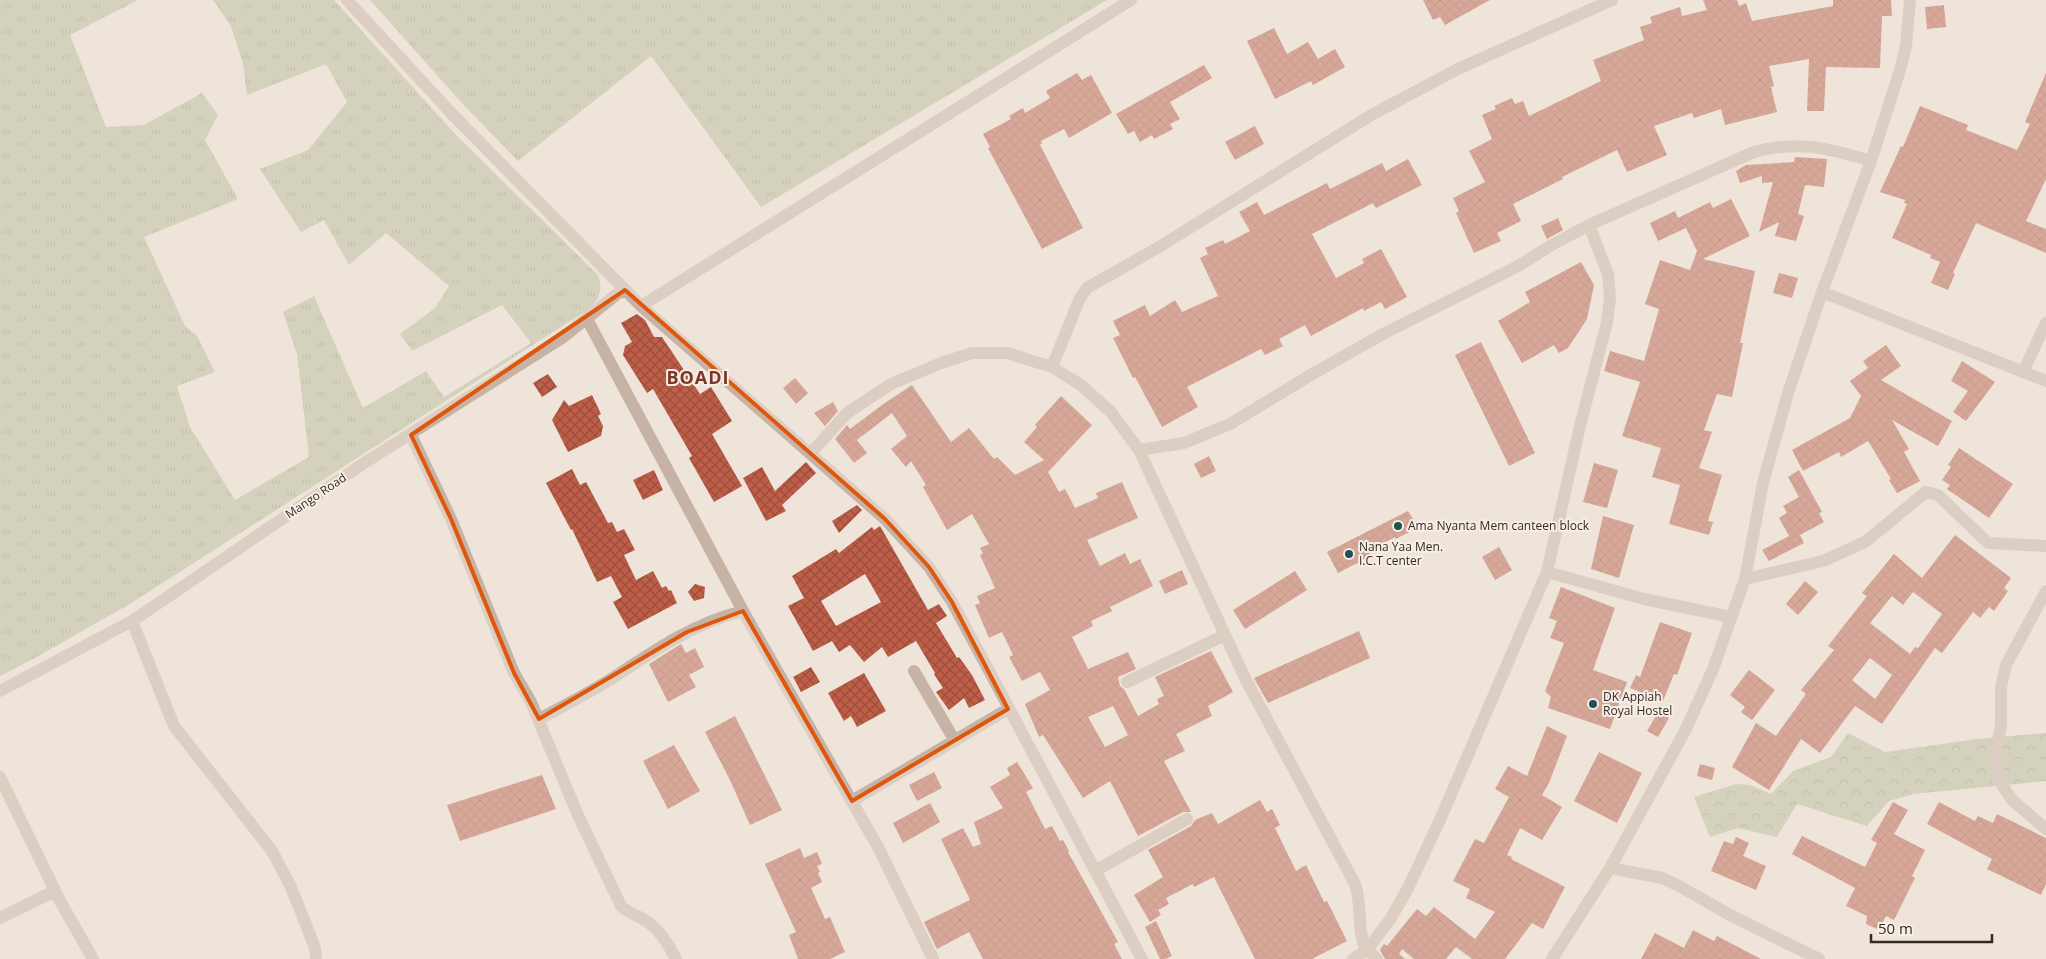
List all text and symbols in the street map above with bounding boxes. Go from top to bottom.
district label: BOADI [666,365,730,389]
street label: Mango Road [282,469,350,522]
place label: Ama Nyanta Mem canteen block [1408,517,1590,534]
marker: Ama Nyanta Mem canteen block [1392,520,1404,532]
place label: Nana Yaa Men. I.C.T center [1359,538,1443,569]
marker: Nana Yaa Men. I.C.T center [1343,548,1355,560]
place label: DK Appiah Royal Hostel [1603,688,1672,719]
marker: DK Appiah Royal Hostel [1587,698,1599,710]
scale bar [1871,912,1992,944]
text: 50 m [1878,918,1913,938]

